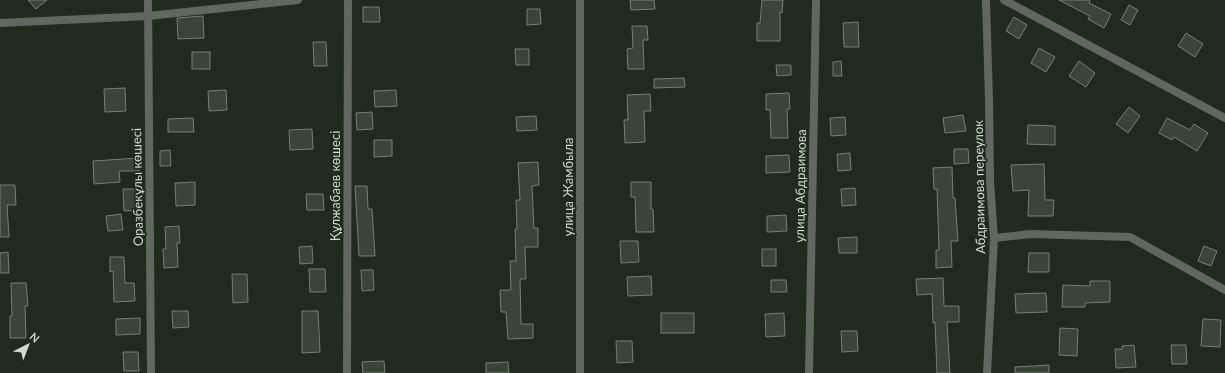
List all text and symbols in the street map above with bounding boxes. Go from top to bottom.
street label: Абдраимова переулок [970,120,988,254]
street label: Оразбекұлы көшесі [128,128,146,246]
street label: улица Абдраимова [791,129,809,243]
street label: Құлжабаев көшесі [327,131,343,241]
street label: улица Жамбыла [560,138,576,236]
north arrow [8,325,48,365]
text: N [28,330,43,345]

